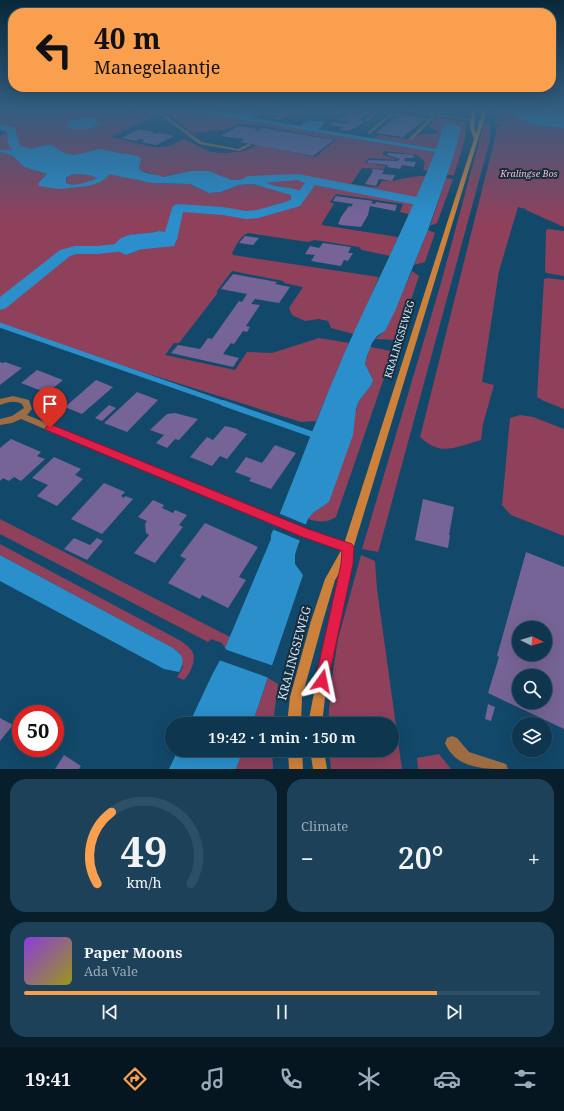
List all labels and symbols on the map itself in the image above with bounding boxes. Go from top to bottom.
park label: Kralingse Bos [499,167,558,180]
street label: KRALINGSEWEG [381,298,417,380]
pin [33,387,67,428]
street label: KRALINGSEWEG [273,604,315,702]
north arrow [512,621,552,661]
position arrow [301,660,343,702]
speed limit sign: 50 [12,705,64,757]

